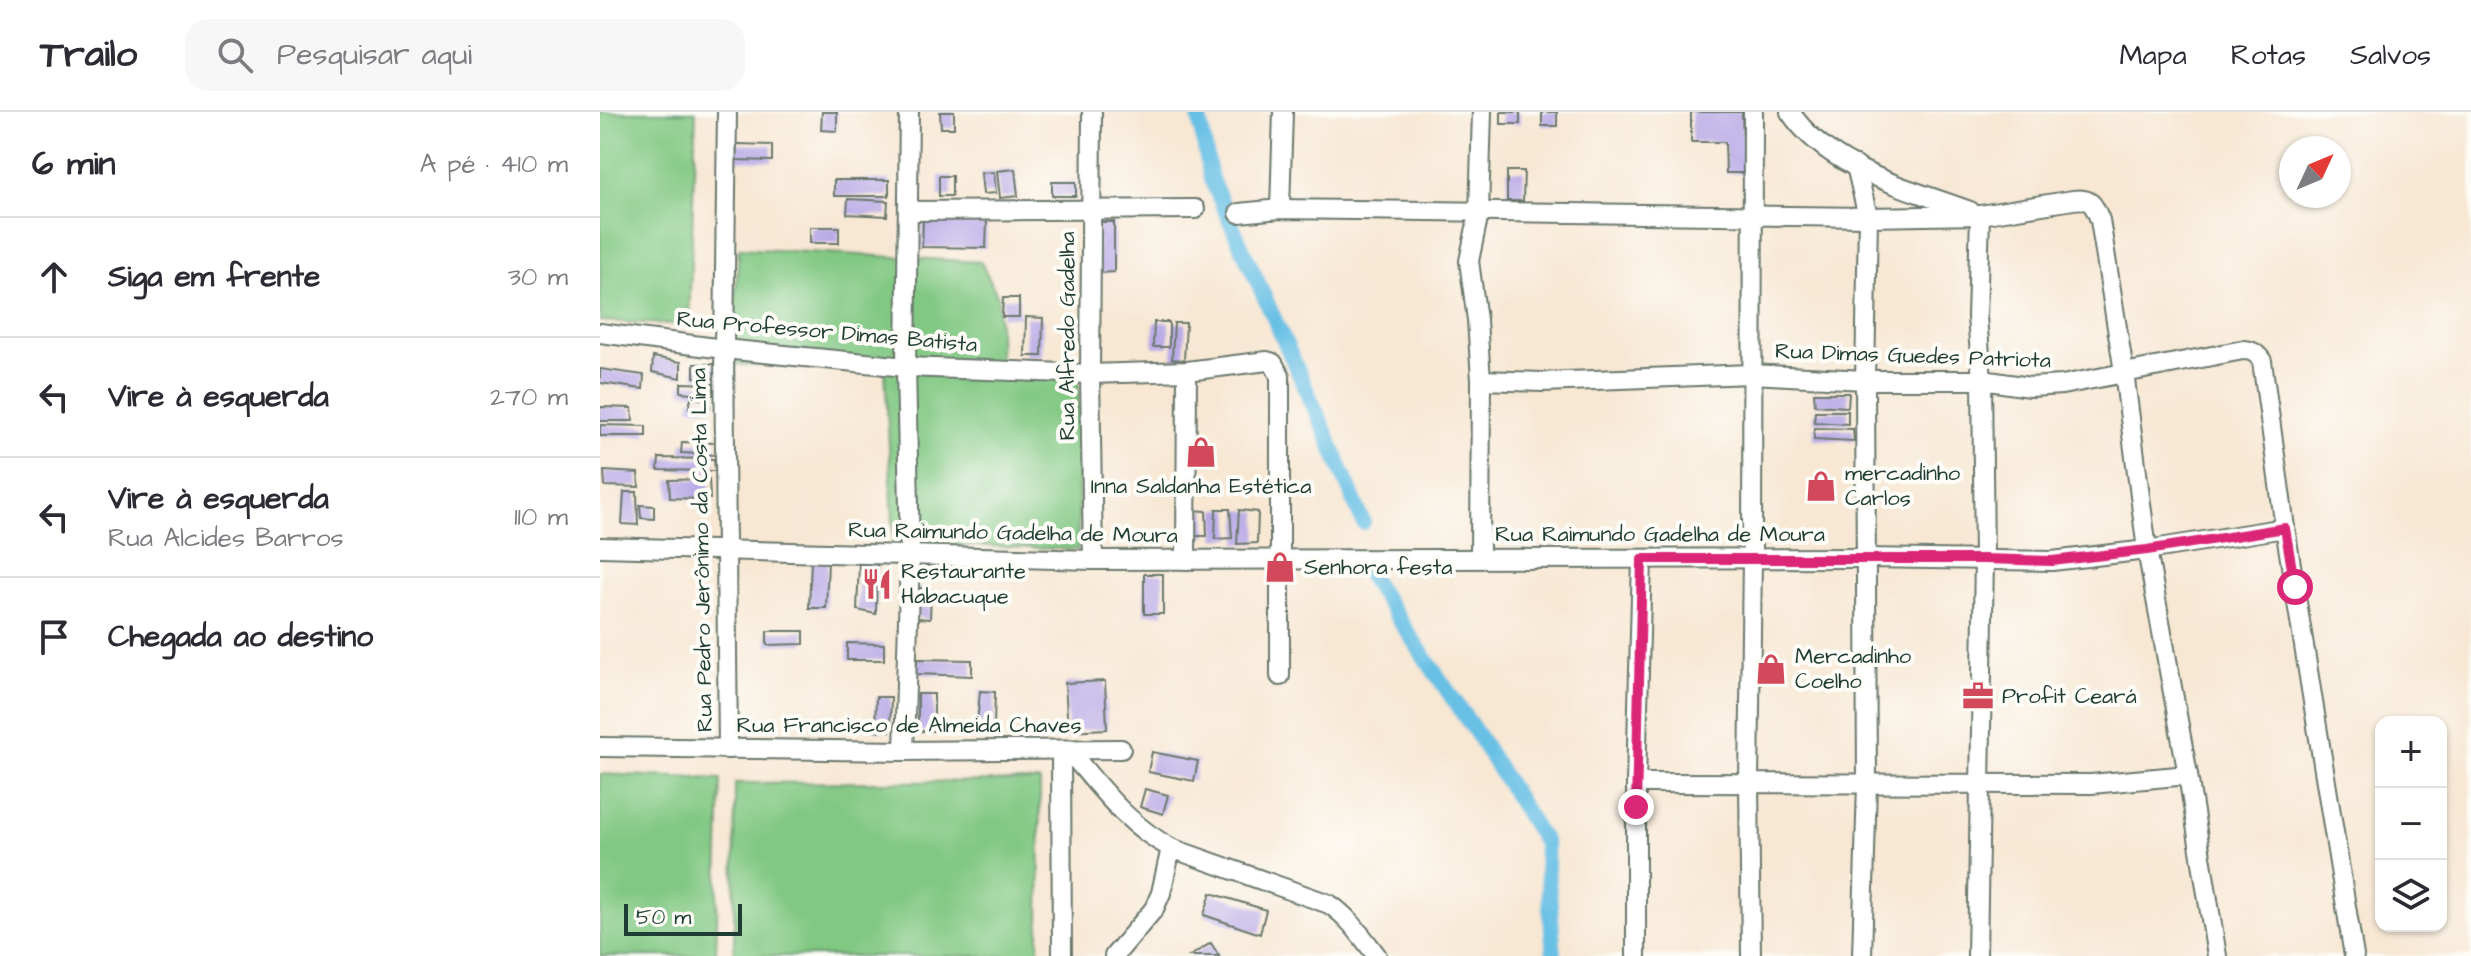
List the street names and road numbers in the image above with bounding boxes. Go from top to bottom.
street label: Rua Alfredo Gadelha [1052,231,1083,441]
street label: Rua Professor Dimas Batista [675,303,979,361]
street label: Rua Dimas Guedes Patriota [1775,336,2051,376]
street label: Rua Pedro Jerônimo da Costa Lima [683,368,721,732]
street label: Rua Raimundo Gadelha de Moura [848,515,1178,551]
street label: Rua Raimundo Gadelha de Moura [1495,519,1825,550]
street label: Rua Francisco de Almeida Chaves [736,710,1082,741]

